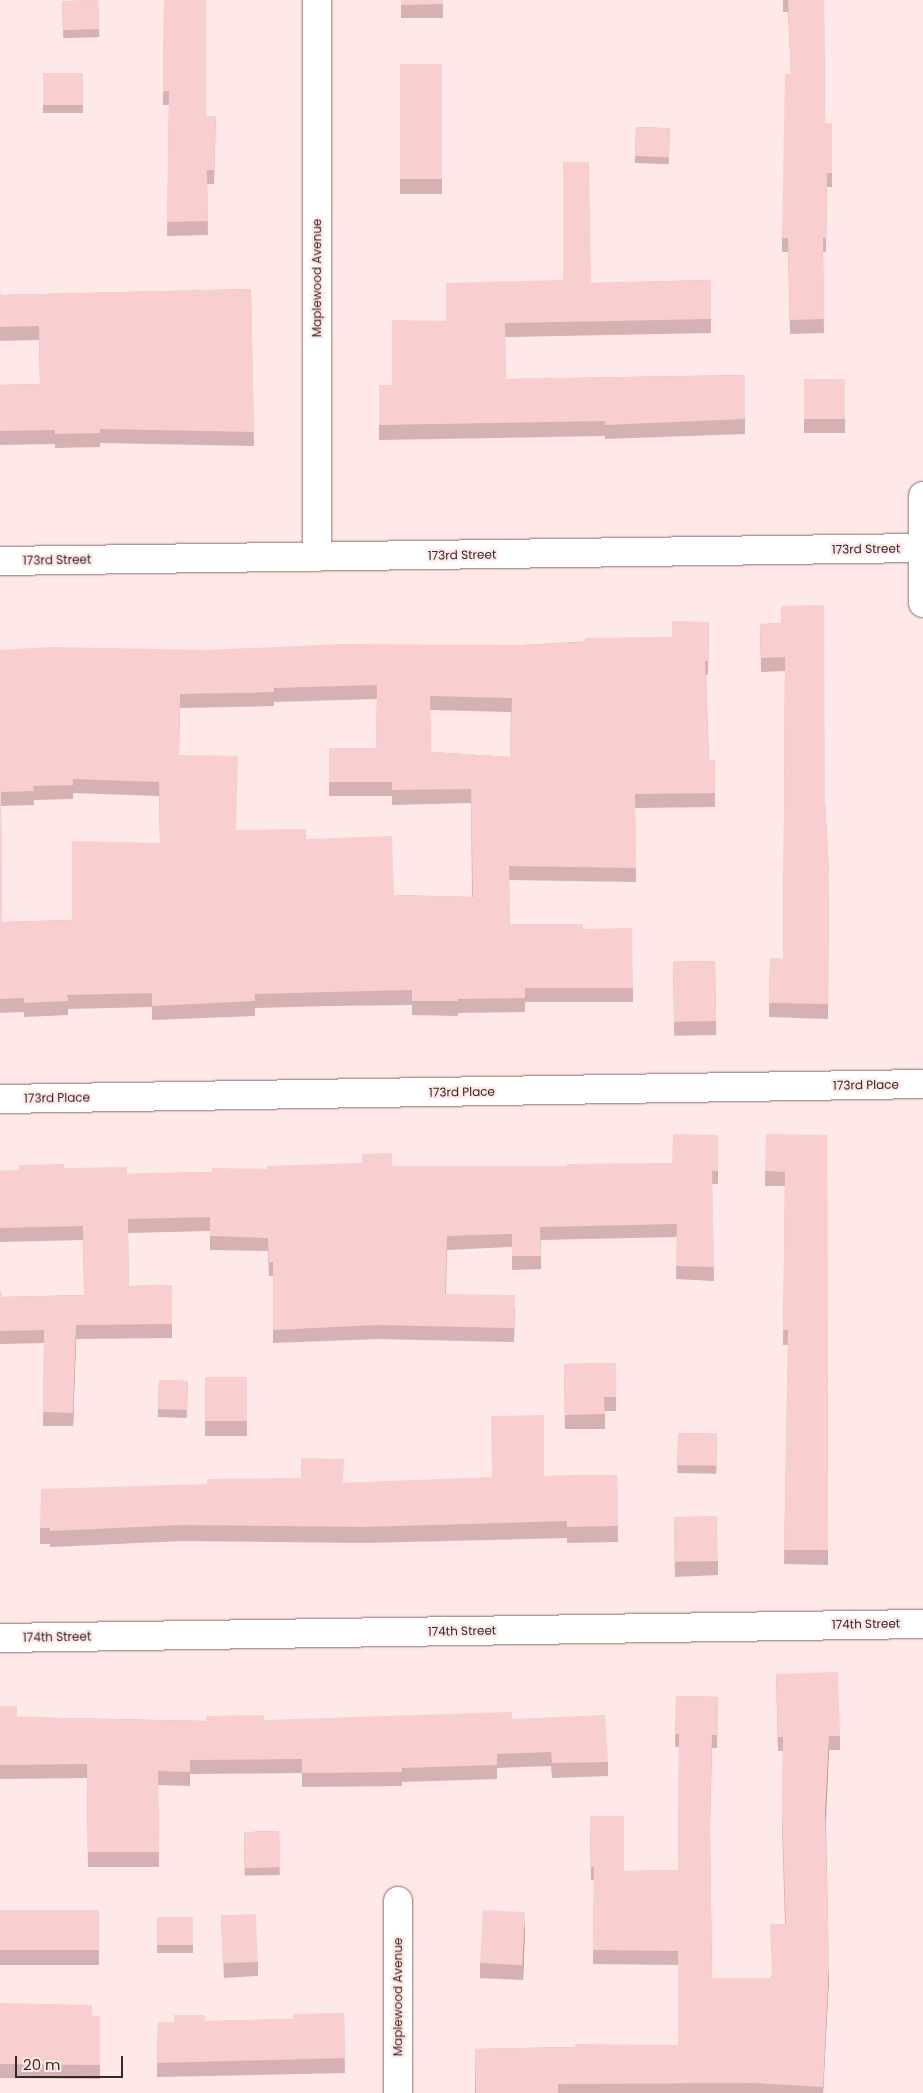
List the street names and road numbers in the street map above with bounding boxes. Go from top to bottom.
street label: Maplewood Avenue [310,219,324,337]
street label: 173rd Street [832,541,900,557]
street label: 173rd Street [428,547,496,563]
street label: 173rd Street [23,552,91,568]
street label: 173rd Place [833,1077,899,1093]
street label: 173rd Place [429,1084,495,1100]
street label: 173rd Place [24,1090,90,1106]
street label: 174th Street [832,1616,900,1632]
street label: 174th Street [428,1623,496,1639]
street label: 174th Street [23,1629,91,1645]
street label: Maplewood Avenue [391,1938,405,2056]

